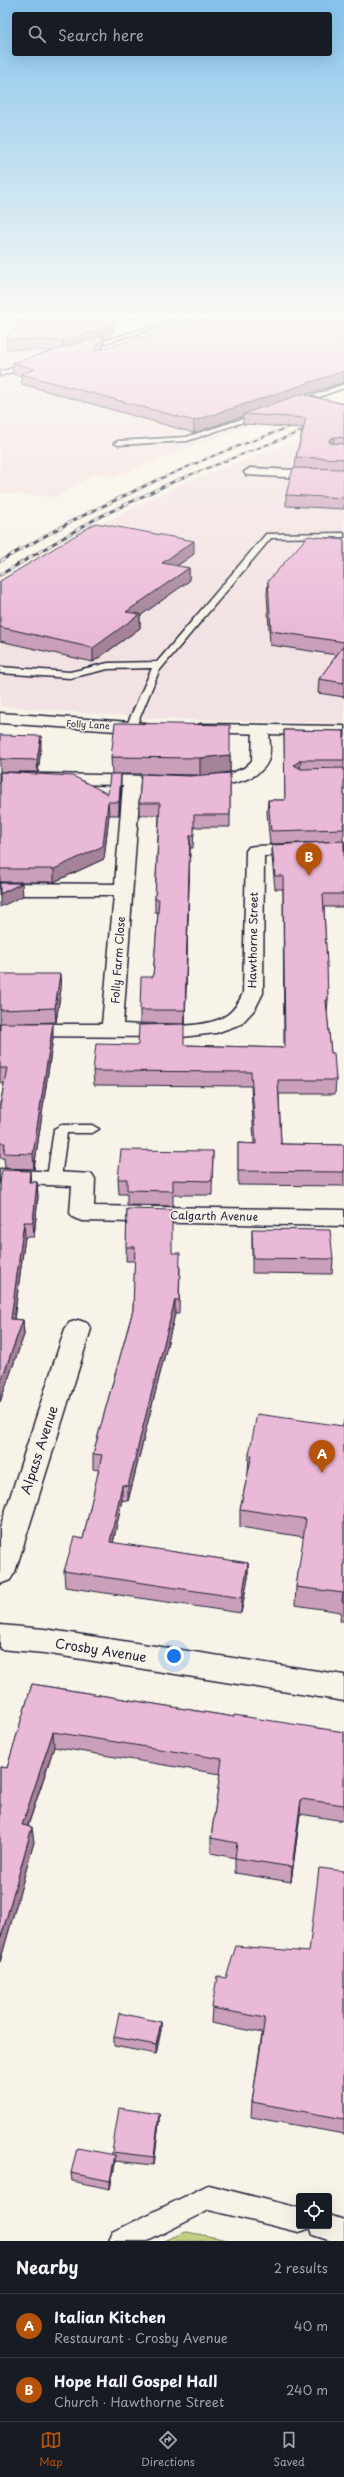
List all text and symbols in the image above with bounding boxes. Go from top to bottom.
search box [12,12,332,56]
icon: search [26,23,48,45]
text: Search here [58,23,144,46]
street label: Folly Lane [66,716,110,732]
pin: B [296,843,322,876]
street label: Hawthorne Street [243,891,262,988]
street label: Folly Farm Close [106,916,129,1004]
street label: Calgarth Avenue [170,1206,259,1225]
street label: Alpass Avenue [15,1403,62,1497]
pin: A [309,1440,335,1473]
street label: Crosby Avenue [54,1633,148,1666]
your location [164,1646,184,1666]
map controls [296,2193,332,2229]
button: locate [296,2193,332,2229]
text: Nearby [16,2254,78,2280]
text: 2 results [274,2258,328,2277]
text: Italian Kitchen [54,2305,166,2328]
text: A [24,2316,34,2335]
text: 40 m [294,2316,328,2335]
text: Restaurant · Crosby Avenue [54,2328,228,2347]
text: Hope Hall Gospel Hall [54,2369,217,2392]
text: B [25,2380,33,2399]
text: 240 m [286,2380,328,2399]
text: Church · Hawthorne Street [54,2392,224,2411]
tab: Map [39,2429,63,2470]
tab: Directions [141,2429,195,2470]
tab: Saved [273,2429,305,2470]

